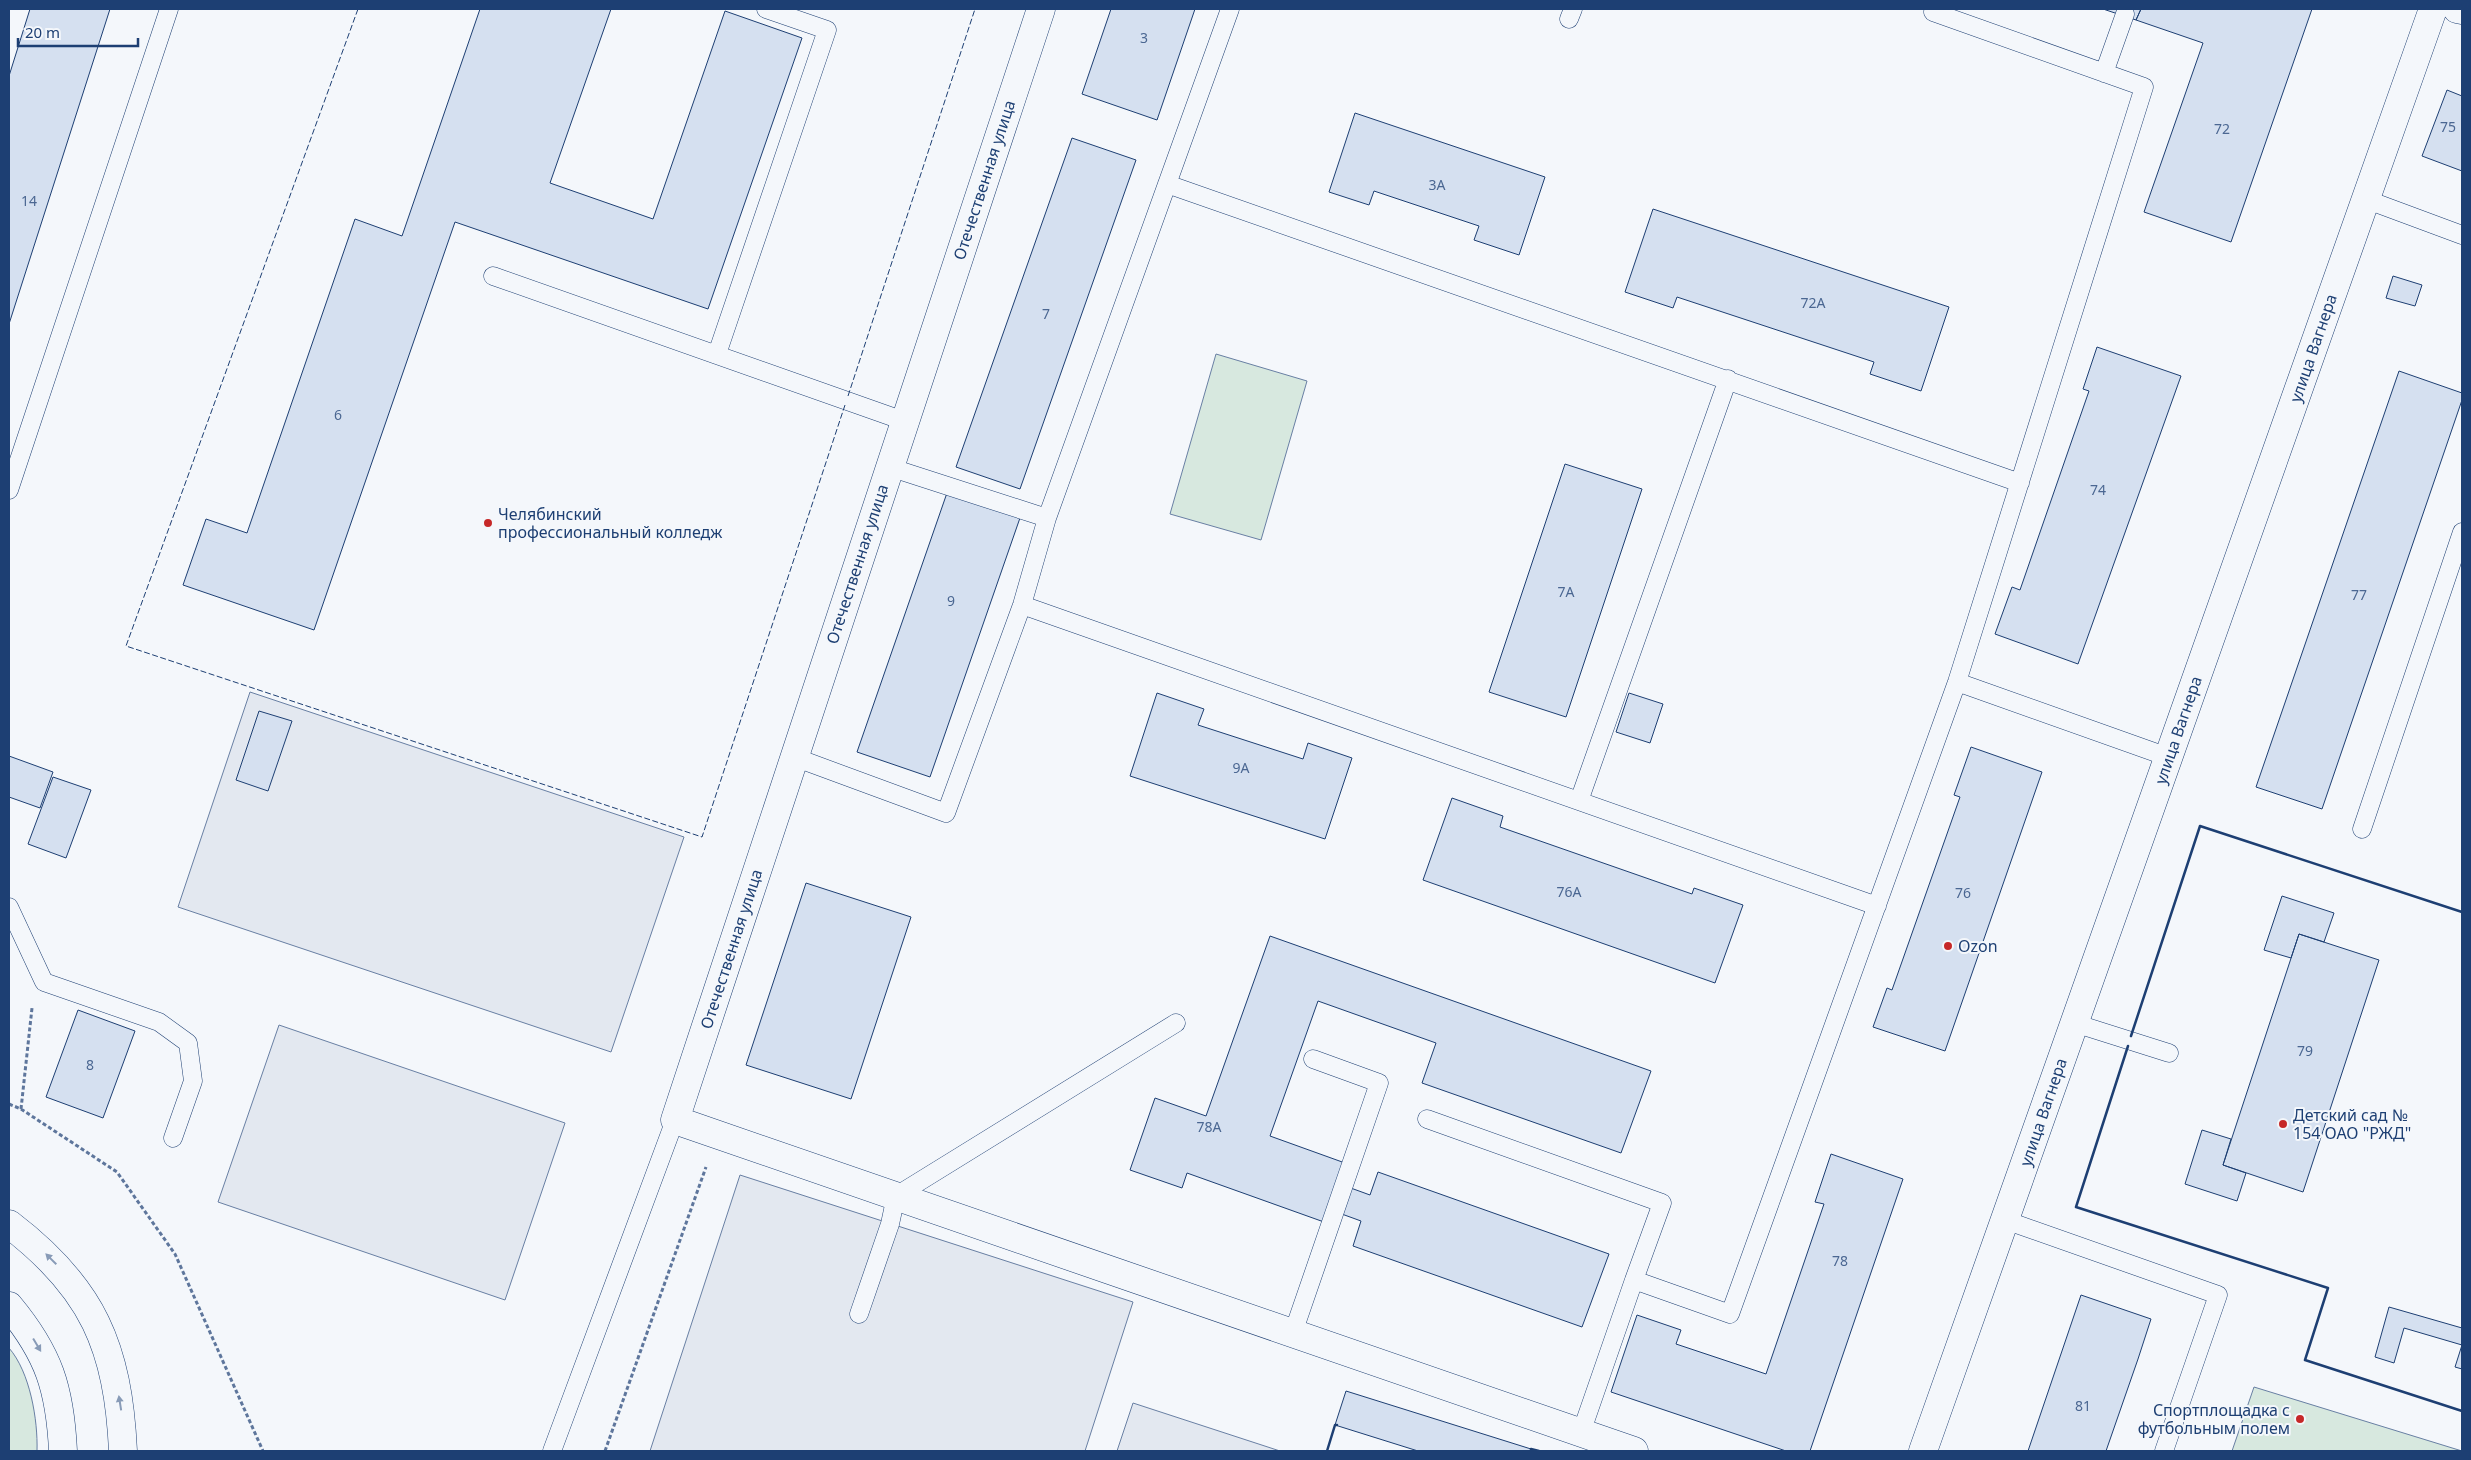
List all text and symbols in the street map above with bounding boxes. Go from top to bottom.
scale bar [18,15,138,47]
text: 20 m [25,22,60,42]
house number: 3 [1140,28,1148,47]
street label: Отечественная улица [948,97,1020,263]
house number: 75 [2440,117,2456,136]
house number: 72 [2214,119,2230,138]
house number: 3А [1429,175,1446,194]
house number: 14 [21,191,37,210]
street label: улица Вагнера [2284,291,2342,405]
house number: 72А [1801,293,1826,312]
house number: 7 [1042,304,1050,323]
house number: 6 [334,405,342,424]
house number: 74 [2090,480,2106,499]
street label: Отечественная улица [821,481,893,647]
place label: Челябинский профессиональный колледж [498,503,723,543]
marker: Челябинский профессиональный колледж [482,517,494,529]
house number: 7А [1558,582,1575,601]
house number: 77 [2351,585,2367,604]
house number: 9 [947,591,955,610]
street label: улица Вагнера [2149,673,2207,787]
house number: 9А [1233,758,1250,777]
street label: Отечественная улица [695,866,767,1032]
house number: 76А [1557,882,1582,901]
house number: 76 [1955,883,1971,902]
place label: Ozon [1958,935,1998,957]
marker: Ozon [1942,940,1954,952]
house number: 79 [2297,1041,2313,1060]
house number: 8 [86,1055,94,1074]
street label: улица Вагнера [2014,1055,2072,1169]
place label: Детский сад № 154 ОАО "РЖД" [2293,1104,2411,1144]
house number: 78А [1197,1117,1222,1136]
marker: Детский сад № 154 ОАО "РЖД" [2277,1118,2289,1130]
house number: 78 [1832,1251,1848,1270]
one-way arrow [45,1254,57,1266]
one-way arrow [32,1339,41,1352]
one-way arrow [116,1394,124,1410]
house number: 81 [2075,1396,2091,1415]
place label: Спортплощадка с футбольным полем [2138,1399,2290,1439]
marker: Спортплощадка с футбольным полем [2294,1413,2306,1425]

